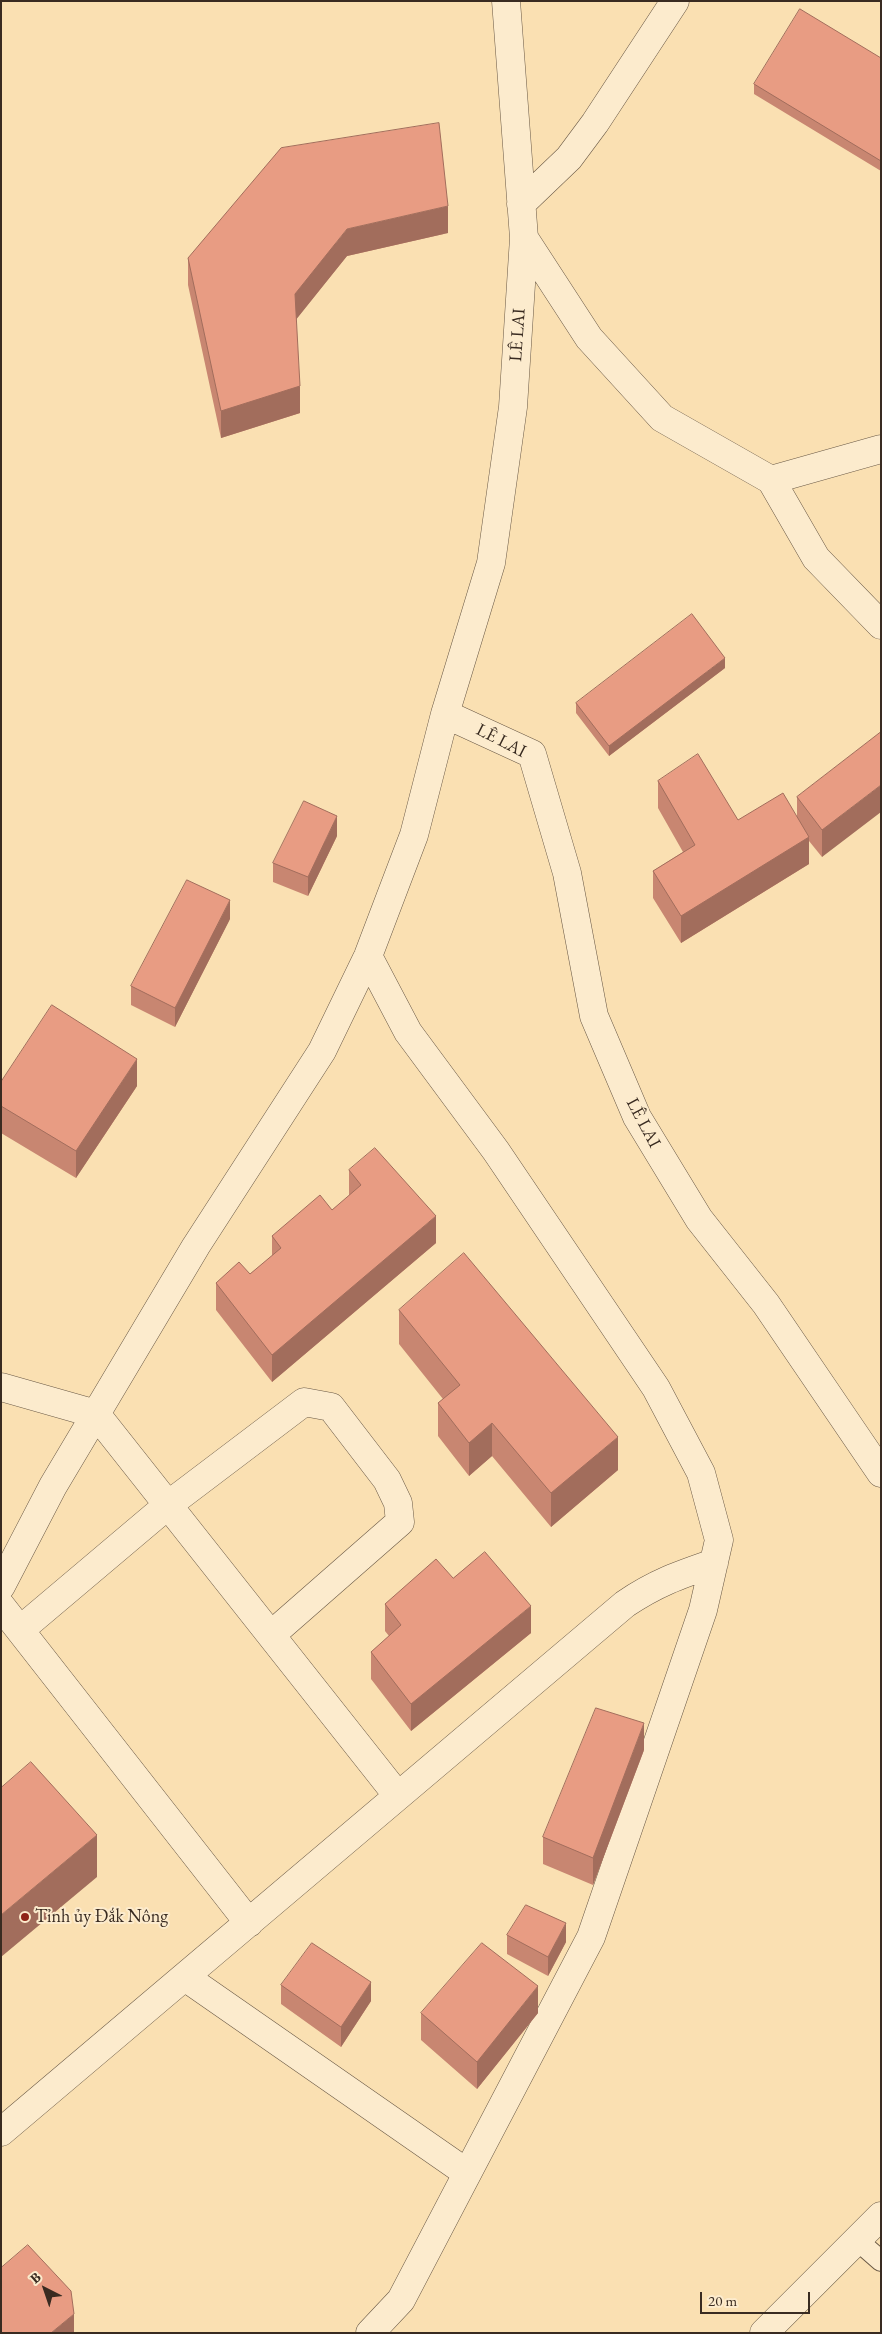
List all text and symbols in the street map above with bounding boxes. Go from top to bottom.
street label: LÊ LAI [505,308,531,362]
street label: LÊ LAI [472,719,530,763]
street label: LÊ LAI [621,1094,665,1152]
place label: Tỉnh ủy Đắk Nông [35,1906,168,1928]
marker: Tỉnh ủy Đắk Nông [19,1911,31,1923]
north arrow [20,2264,70,2314]
text: B [26,2268,44,2287]
scale bar [702,2282,812,2314]
text: 20 m [708,2291,737,2310]

